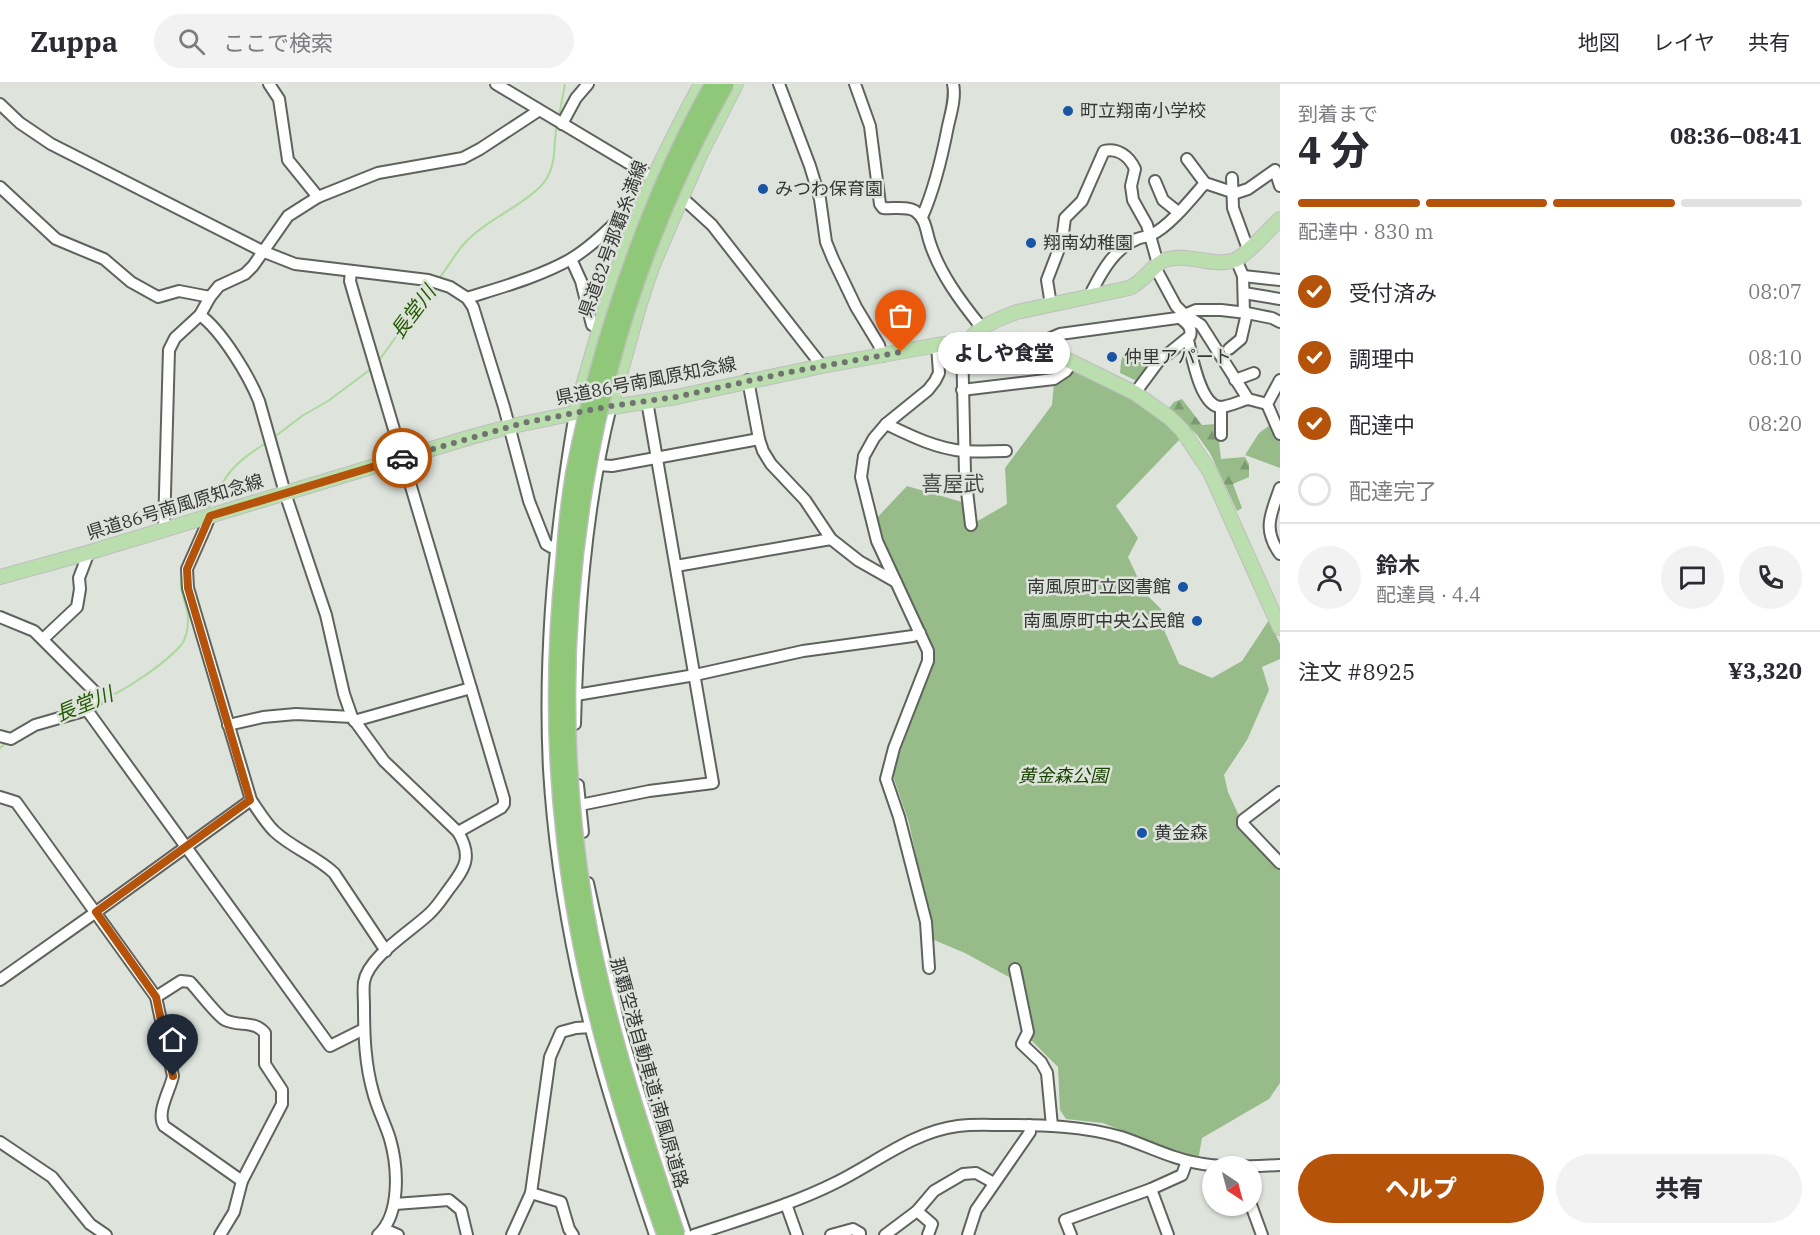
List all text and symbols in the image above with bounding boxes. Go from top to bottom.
search box [154,14,574,68]
text: Zuppa [30,23,118,60]
icon: search [175,25,208,58]
text: ここで検索 [223,28,333,57]
text: 地図 [1578,28,1620,56]
text: レイヤ [1653,28,1715,56]
text: 共有 [1748,28,1790,56]
place label: 町立翔南小学校 [1080,99,1206,122]
text: 到着まで [1298,100,1378,127]
marker: 町立翔南小学校 [1061,104,1075,118]
text: 08:36–08:41 [1670,121,1802,150]
text: 4 分 [1298,124,1369,175]
street label: 県道82号那覇糸満線 [573,157,652,321]
place label: みつわ保育園 [775,177,883,200]
marker: みつわ保育園 [756,182,770,196]
text: 配達中 · 830 m [1298,218,1433,245]
place label: 翔南幼稚園 [1043,231,1133,254]
marker: 翔南幼稚園 [1024,236,1038,250]
icon: check [1298,275,1331,308]
water label: 長堂川 [384,278,443,344]
text: 受付済み [1349,278,1437,307]
text: 08:07 [1748,278,1802,305]
pin [875,290,926,352]
icon: bag [884,299,917,332]
callout: よしや食堂 [937,331,1069,373]
text: よしや食堂 [954,339,1054,366]
icon: check [1298,341,1331,374]
text: 調理中 [1349,344,1415,373]
text: 08:10 [1748,344,1802,371]
place label: 仲里アパート [1124,345,1232,368]
marker: 仲里アパート [1105,350,1119,364]
street label: 県道86号南風原知念線 [554,352,738,409]
icon: check [1298,407,1331,440]
text: 配達中 [1349,410,1415,439]
text: 08:20 [1748,410,1802,437]
courier [372,428,432,488]
icon: car [386,442,419,475]
street label: 県道86号南風原知念線 [84,469,266,544]
district label: 喜屋武 [922,469,985,497]
text: 配達完了 [1349,476,1437,505]
button: person [1298,546,1361,609]
button: chat [1661,546,1724,609]
button: phone [1739,546,1802,609]
text: 鈴木 [1376,550,1420,579]
place label: 南風原町立図書館 [1027,575,1171,598]
marker: 南風原町立図書館 [1176,580,1190,594]
text: 配達員 · 4.4 [1376,581,1481,608]
place label: 南風原町中央公民館 [1023,609,1185,632]
marker: 南風原町中央公民館 [1190,614,1204,628]
text: ¥3,320 [1728,656,1802,685]
text: 注文 #8925 [1298,657,1415,686]
water label: 長堂川 [51,679,119,727]
park label: 黄金森公園 [1018,764,1111,787]
place label: 黄金森 [1154,821,1208,844]
marker: 黄金森 [1135,826,1149,840]
street label: 那覇空港自動車道;南風原道路 [605,955,693,1191]
pin [147,1014,198,1076]
icon: home [156,1023,189,1056]
button: ヘルプ [1298,1154,1544,1223]
button: 共有 [1556,1154,1802,1223]
north arrow [1202,1156,1262,1216]
map controls [1202,1156,1262,1216]

